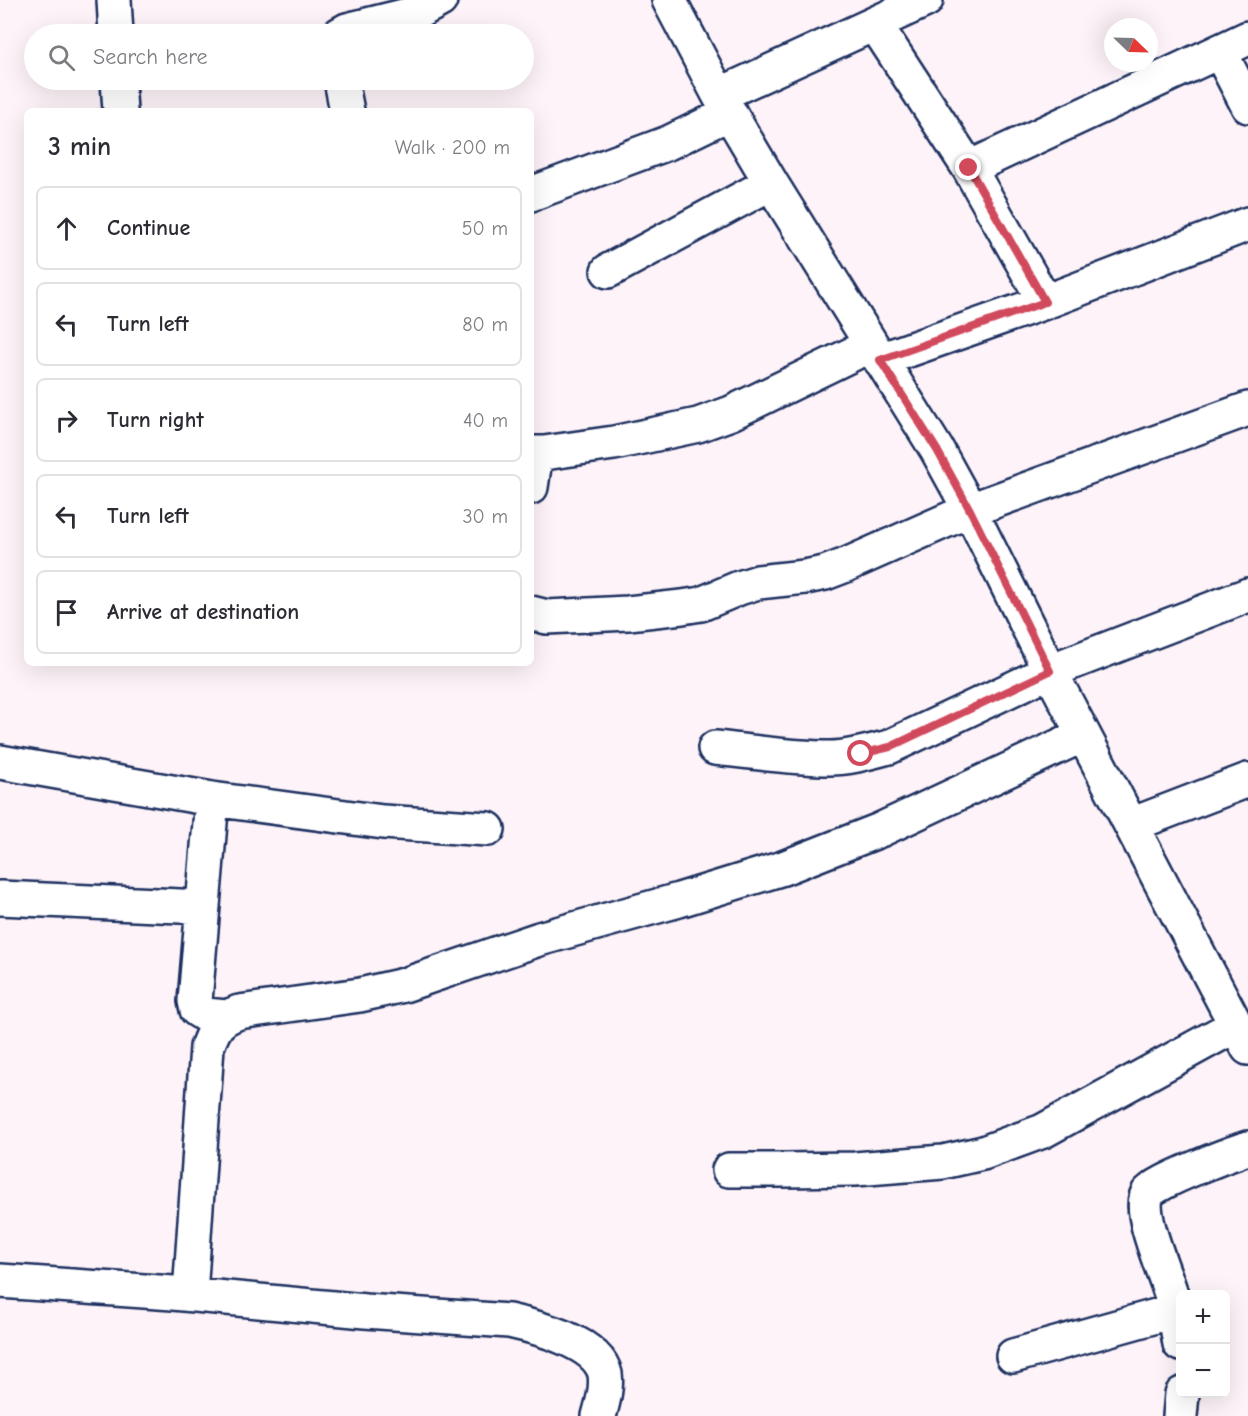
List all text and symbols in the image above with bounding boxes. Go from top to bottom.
north arrow [1104,18,1158,72]
search box [24,24,534,90]
icon: search [45,41,78,74]
text: Search here [93,44,208,70]
text: 3 min [48,132,111,162]
text: Walk · 200 m [395,136,510,159]
route end [955,154,981,180]
icon: ahead [50,212,83,245]
text: Continue [107,215,190,241]
text: 50 m [462,217,508,240]
icon: left [50,308,83,341]
text: Turn left [107,311,189,337]
text: 80 m [462,313,508,336]
icon: right [50,404,83,437]
text: Turn right [107,407,204,433]
text: 40 m [463,409,508,432]
icon: left [50,500,83,533]
text: Turn left [107,503,189,529]
text: 30 m [462,505,508,528]
icon: arrive [50,596,83,629]
text: Arrive at destination [107,599,299,625]
route start [847,740,873,766]
map controls [1176,1290,1230,1398]
button: + [1176,1290,1230,1344]
button: − [1176,1344,1230,1398]

